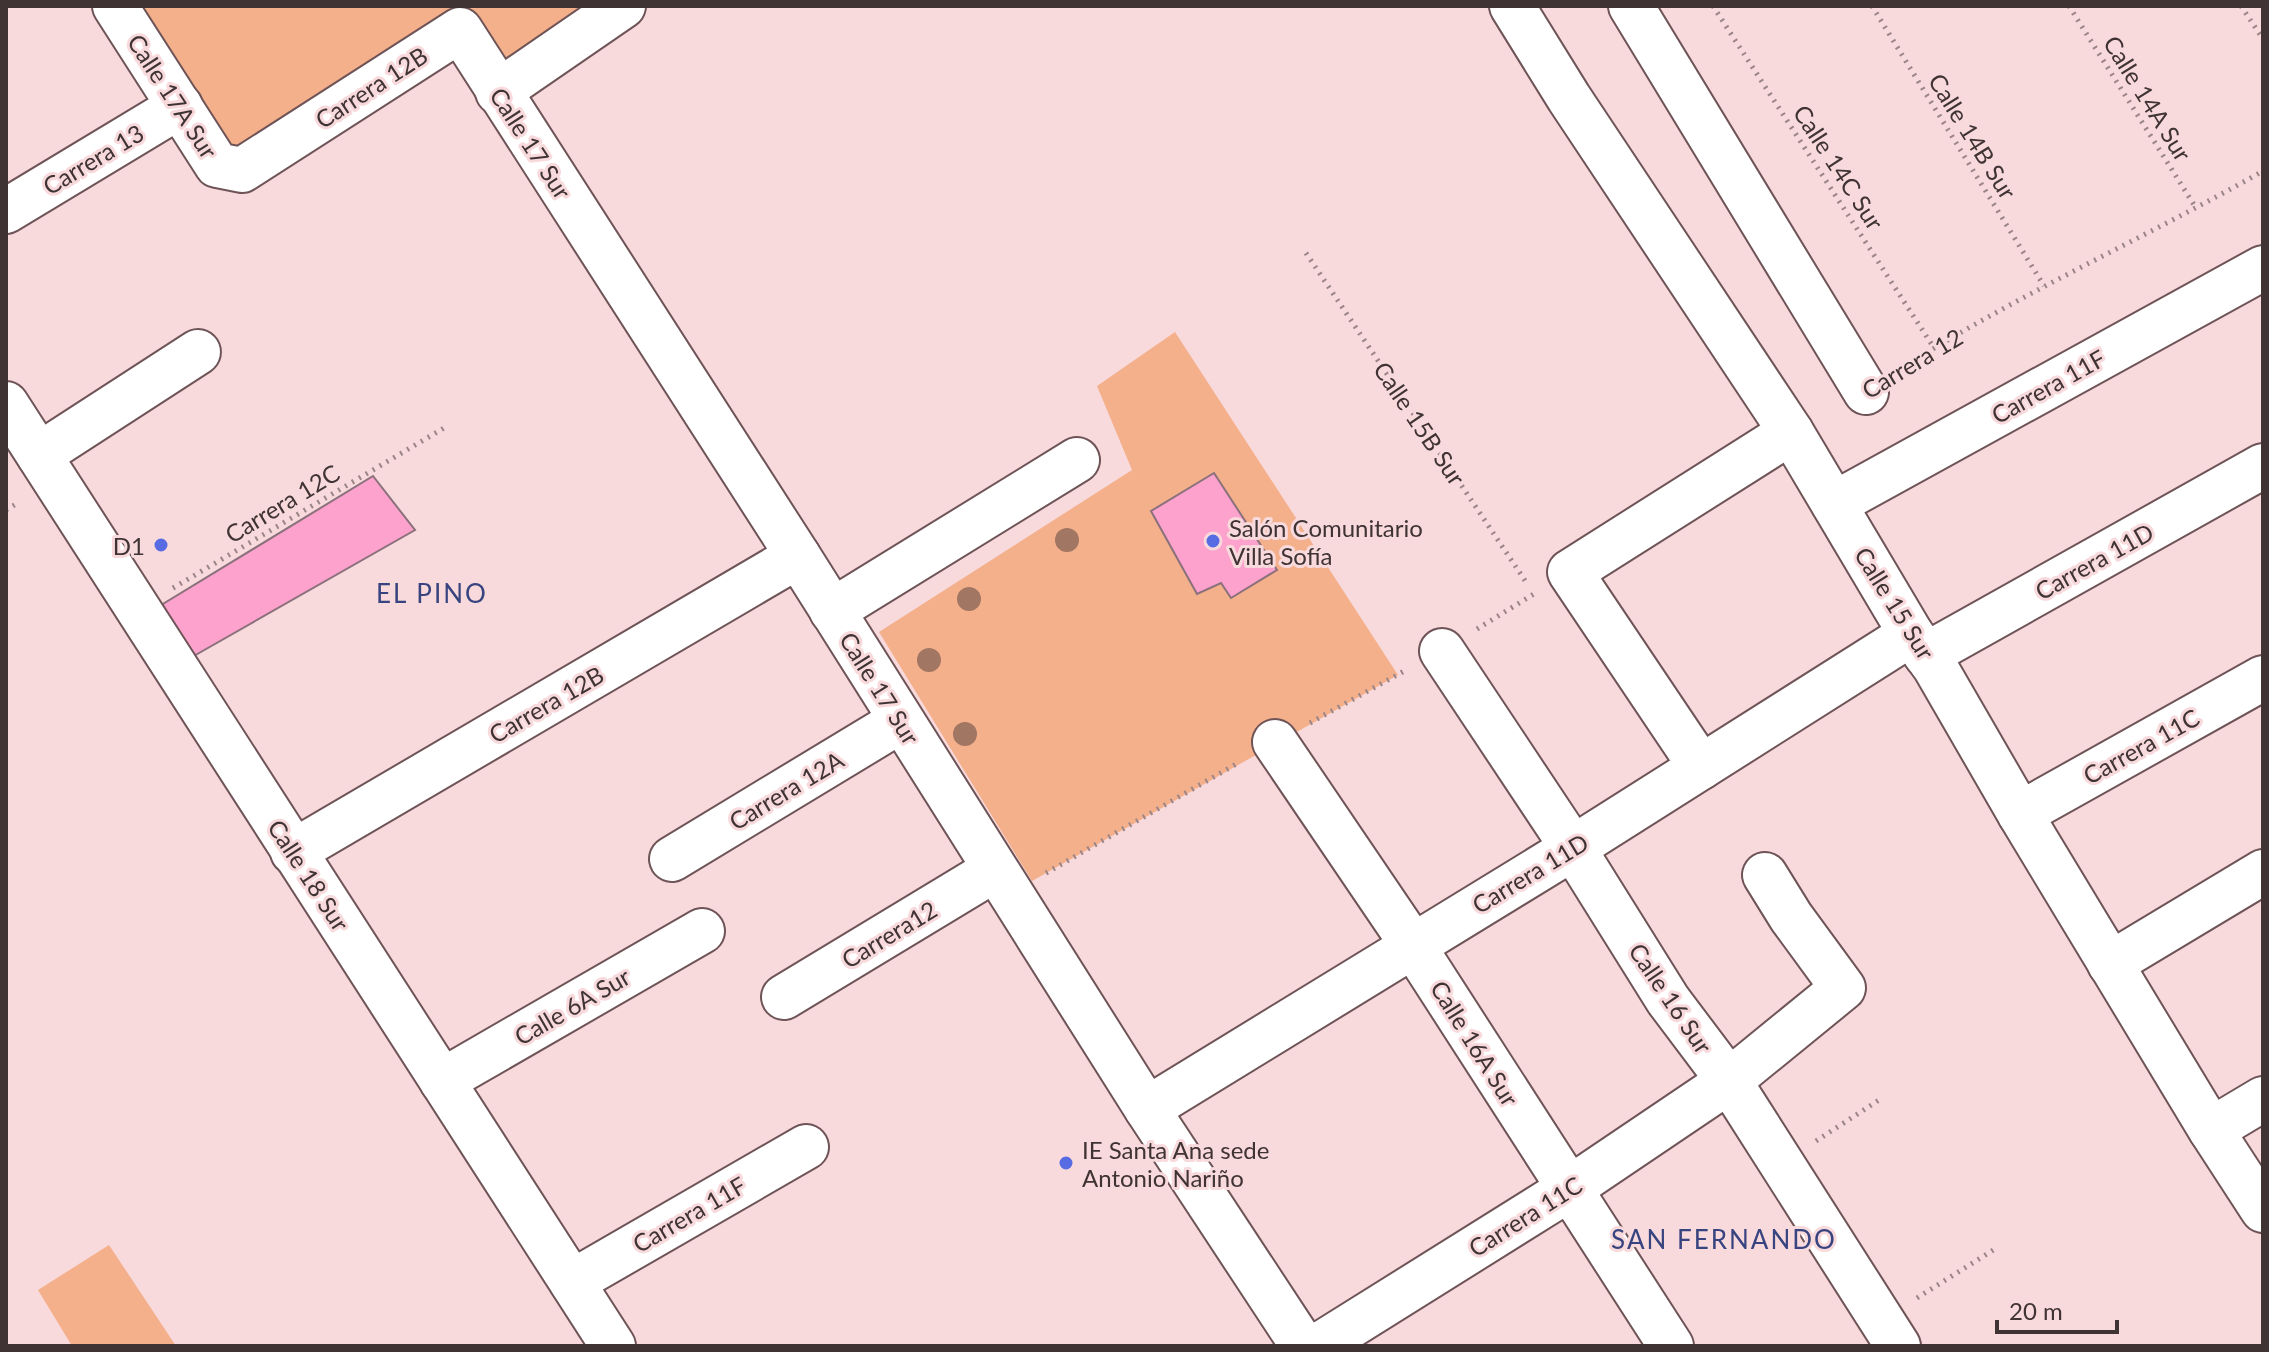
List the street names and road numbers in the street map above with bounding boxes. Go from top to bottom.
street label: Calle 17A Sur [122,28,224,164]
street label: Calle 14A Sur [2098,30,2198,166]
street label: Carrera 12B [310,40,432,134]
street label: Calle 14B Sur [1923,68,2023,204]
street label: Calle 17 Sur [484,82,578,204]
street label: Calle 14C Sur [1788,99,1890,235]
street label: Carrera 13 [37,118,149,200]
street label: Carrera 12 [1856,322,1968,404]
street label: Carrera 11F [1986,343,2110,429]
street label: Calle 15B Sur [1368,356,1472,490]
street label: Carrera 12C [220,458,344,548]
street label: Carrera 11D [2030,517,2158,605]
street label: Calle 15 Sur [1849,541,1941,665]
street label: Calle 17 Sur [834,626,926,750]
street label: Carrera 12B [484,660,608,748]
street label: Carrera 11C [2078,702,2204,790]
street label: Carrera 12A [724,744,849,835]
street label: Calle 18 Sur [262,814,356,936]
street label: Carrera 11D [1467,827,1593,919]
street label: Carrera12 [836,894,942,974]
street label: Calle 16 Sur [1623,937,1719,1059]
street label: Calle 6A Sur [509,961,635,1051]
street label: Calle 16A Sur [1425,975,1525,1111]
street label: Carrera 11F [627,1170,751,1258]
street label: Carrera 11C [1463,1170,1587,1262]

